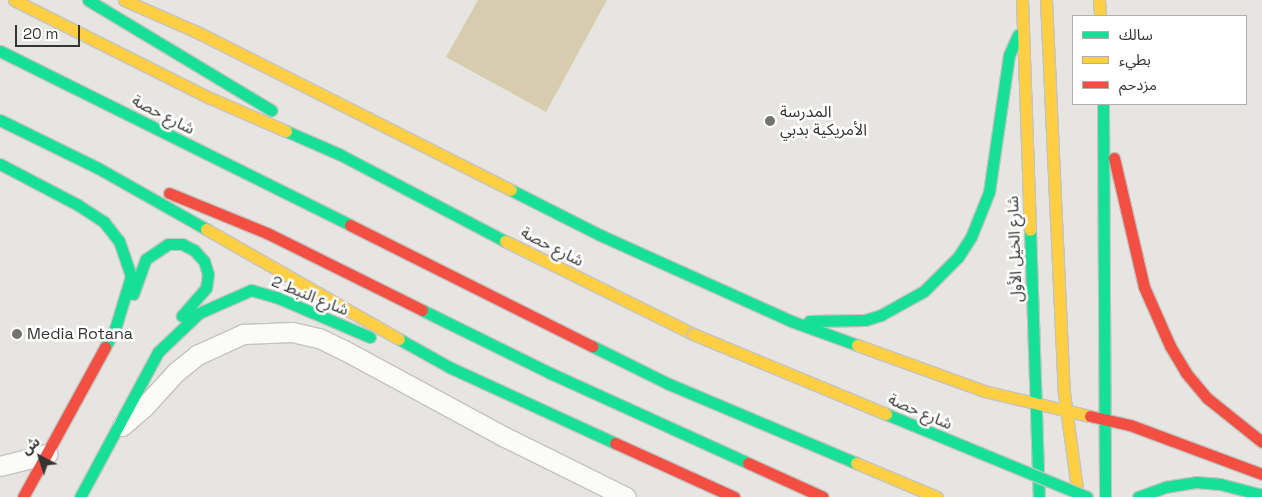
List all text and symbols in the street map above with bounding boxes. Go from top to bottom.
scale bar [18,15,82,47]
legend [1072,15,1247,105]
text: 20 m [23,24,58,43]
text: سالك [1119,25,1153,44]
text: بطيء [1119,50,1151,69]
text: مزدحم [1119,75,1157,94]
street label: شارع حصة [128,91,198,139]
place label: المدرسة الأمريكية بدبي [780,102,867,140]
marker: المدرسة الأمريكية بدبي [764,115,776,127]
street label: شارع الخيل الأول [1004,195,1026,303]
street label: شارع حصة [517,223,587,271]
street label: شارع النبط 2 [269,272,351,320]
place label: Media Rotana [27,324,133,344]
marker: Media Rotana [11,328,23,340]
street label: شارع حصة [885,390,955,434]
north arrow [15,432,65,482]
text: ش [17,432,43,459]

